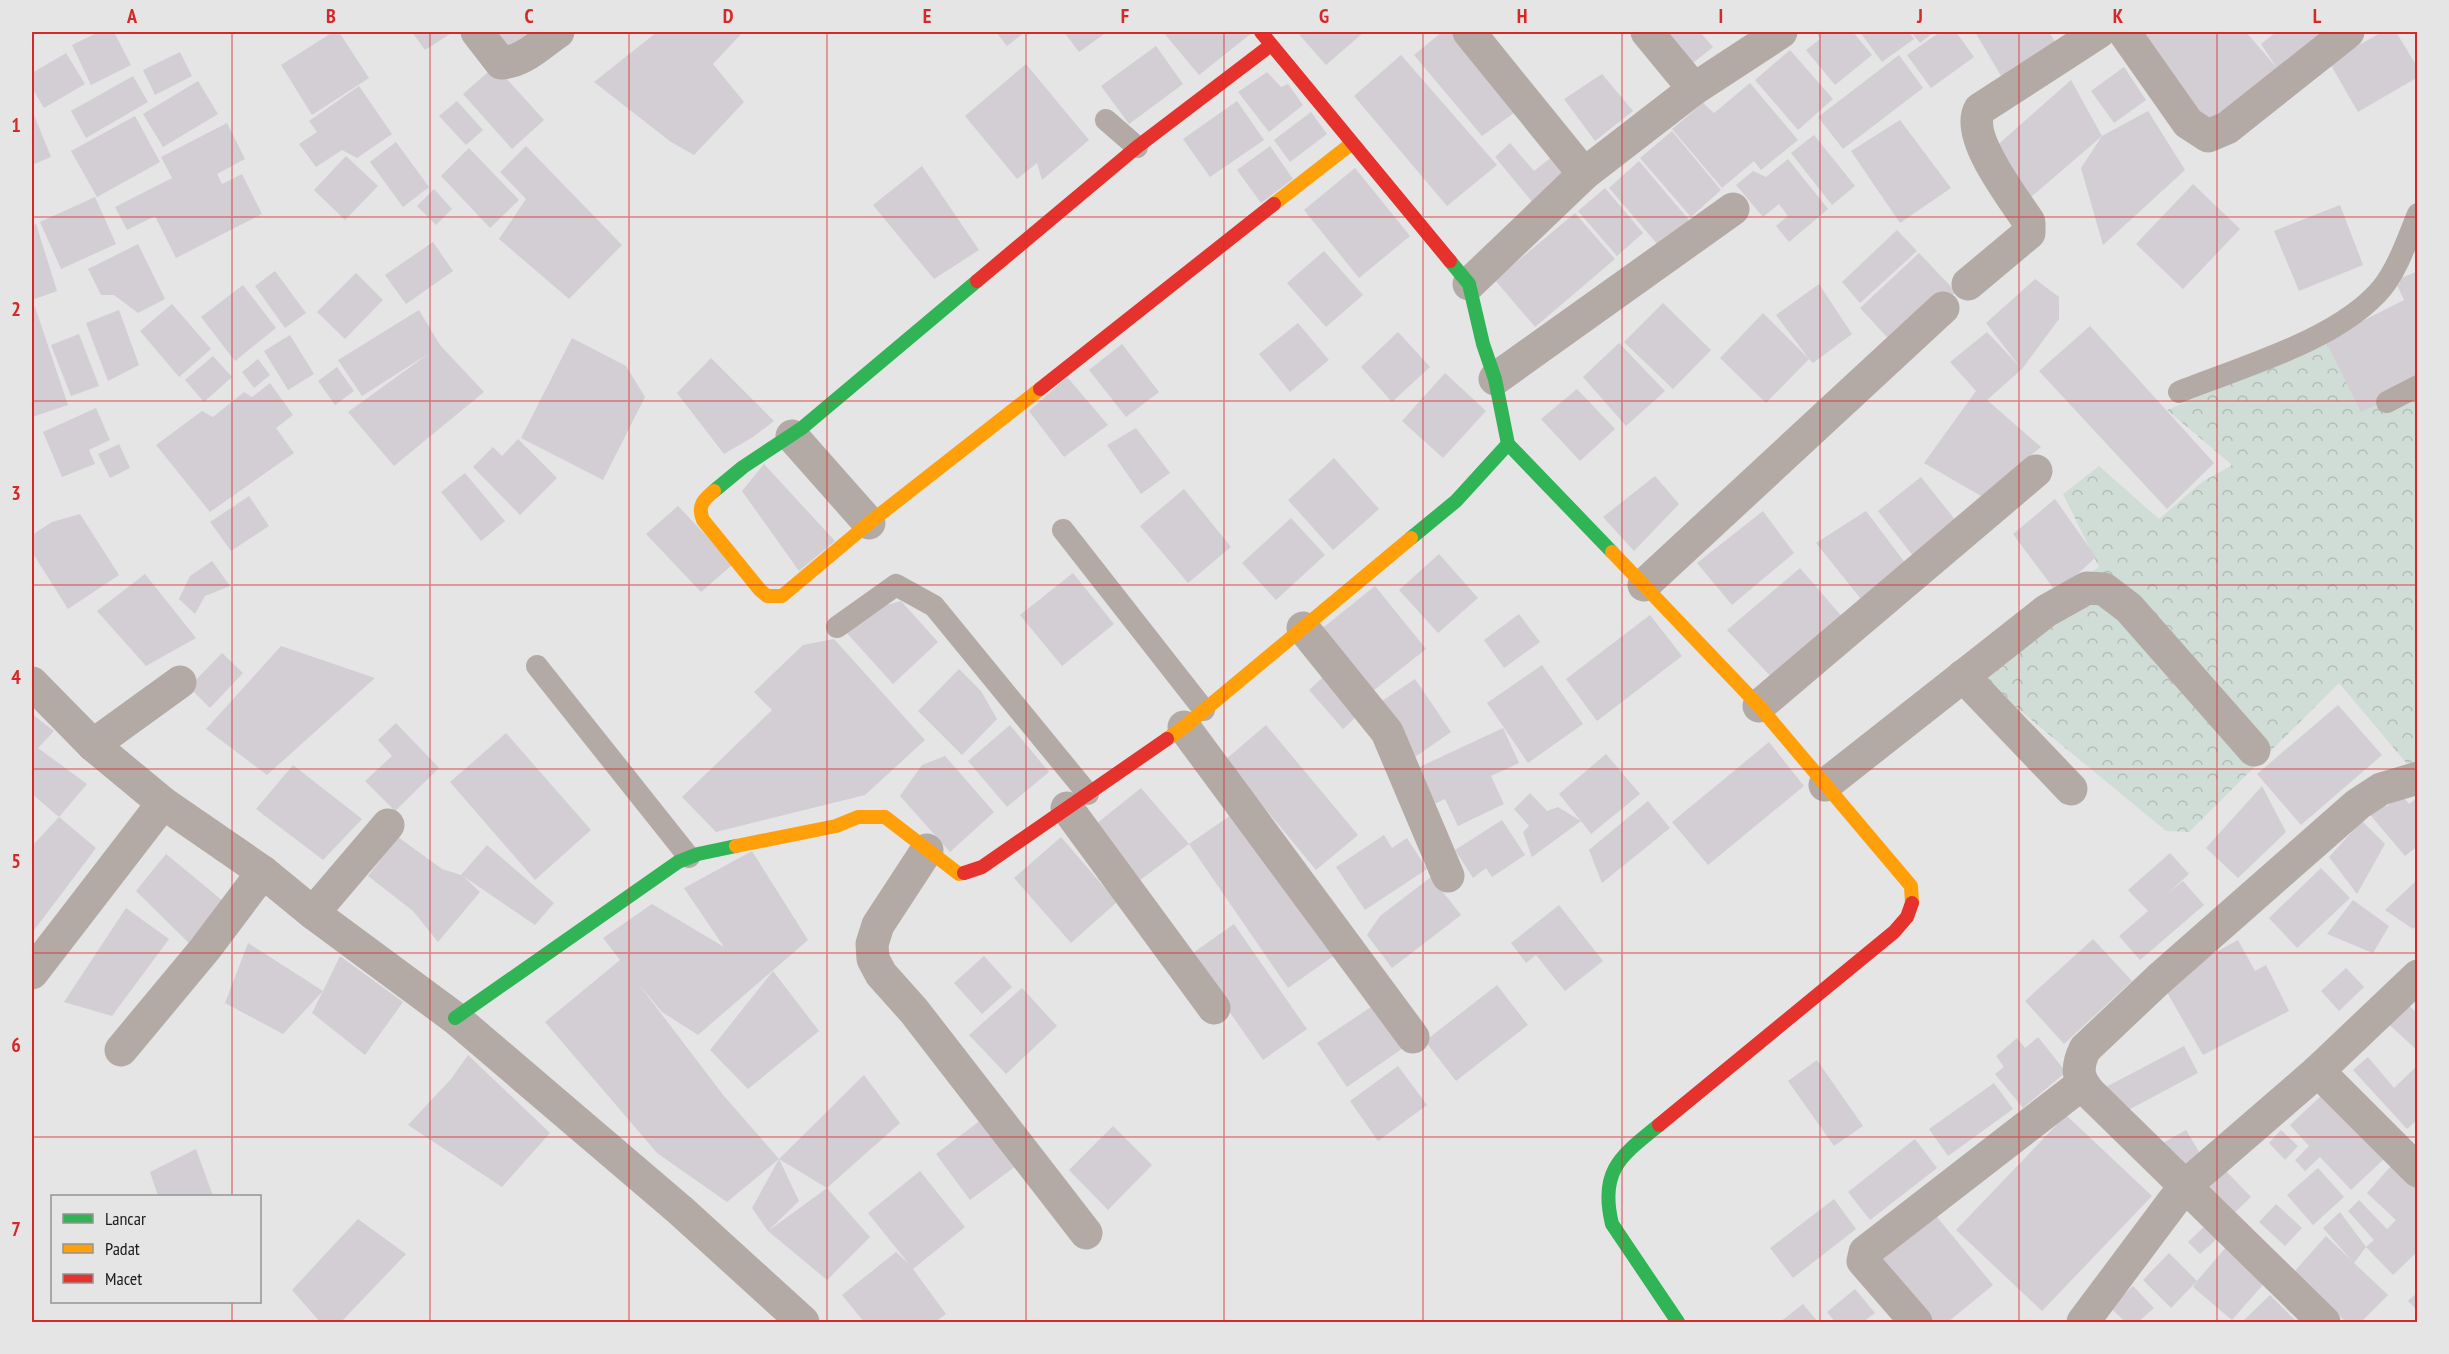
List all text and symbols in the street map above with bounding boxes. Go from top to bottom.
text: A [126,3,138,29]
text: B [326,3,336,29]
text: C [524,3,534,29]
text: D [723,3,734,29]
text: E [923,3,931,29]
text: F [1121,3,1129,29]
text: G [1319,3,1329,29]
text: H [1517,3,1527,29]
text: I [1719,3,1723,29]
text: J [1916,3,1923,29]
text: K [2113,3,2124,29]
text: L [2313,3,2322,29]
text: 1 [11,112,21,138]
text: 2 [11,296,21,322]
text: 3 [11,480,21,506]
text: 4 [11,664,21,690]
text: 5 [11,848,21,874]
text: 6 [11,1032,21,1058]
legend [51,1195,261,1303]
text: Lancar [105,1207,146,1230]
text: 7 [11,1216,21,1242]
text: Padat [105,1237,140,1260]
text: Macet [105,1267,142,1290]

